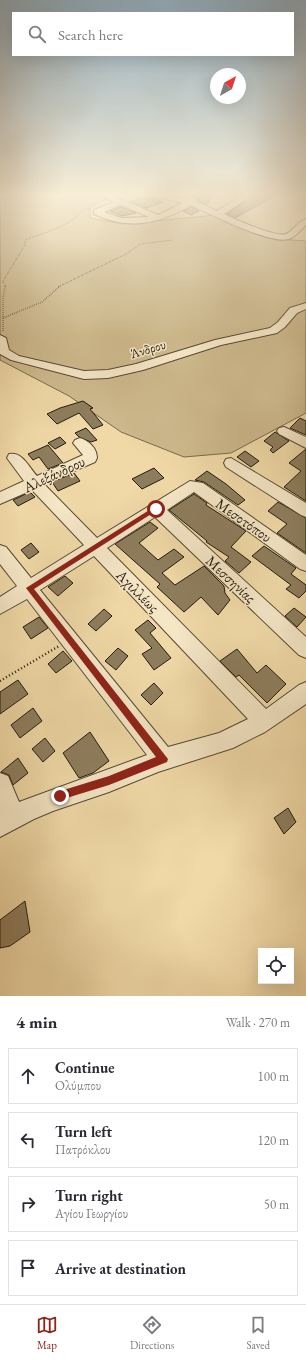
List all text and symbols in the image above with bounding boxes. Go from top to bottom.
search box [12,12,294,56]
icon: search [26,23,48,45]
text: Search here [58,25,123,44]
north arrow [210,68,246,104]
street label: Άνδρου [127,335,168,363]
street label: Αλεξάνδρου [19,451,88,497]
street label: Μεσοτόπου [212,494,276,546]
route start [147,500,165,518]
street label: Μεσσηνίας [202,551,260,607]
street label: Αχιλλέως [112,565,164,617]
route end [51,787,69,805]
map controls [258,948,294,984]
button: locate [258,948,294,984]
text: 4 min [16,1011,57,1033]
text: Walk · 270 m [226,1014,290,1031]
text: Continue [55,1058,115,1077]
icon: ahead [17,1065,39,1087]
text: 100 m [258,1068,289,1085]
text: Ολύμπου [55,1077,101,1094]
text: Turn left [55,1122,112,1141]
icon: left [17,1129,39,1151]
text: 120 m [258,1132,289,1149]
text: Πατρόκλου [55,1141,111,1158]
text: Turn right [55,1186,123,1205]
icon: right [17,1193,39,1215]
text: 50 m [264,1196,289,1213]
text: Αγίου Γεωργίου [55,1205,128,1222]
icon: arrive [17,1257,39,1279]
text: Arrive at destination [55,1259,186,1278]
tab: Map [36,1314,58,1352]
tab: Directions [130,1314,174,1352]
tab: Saved [246,1314,270,1352]

